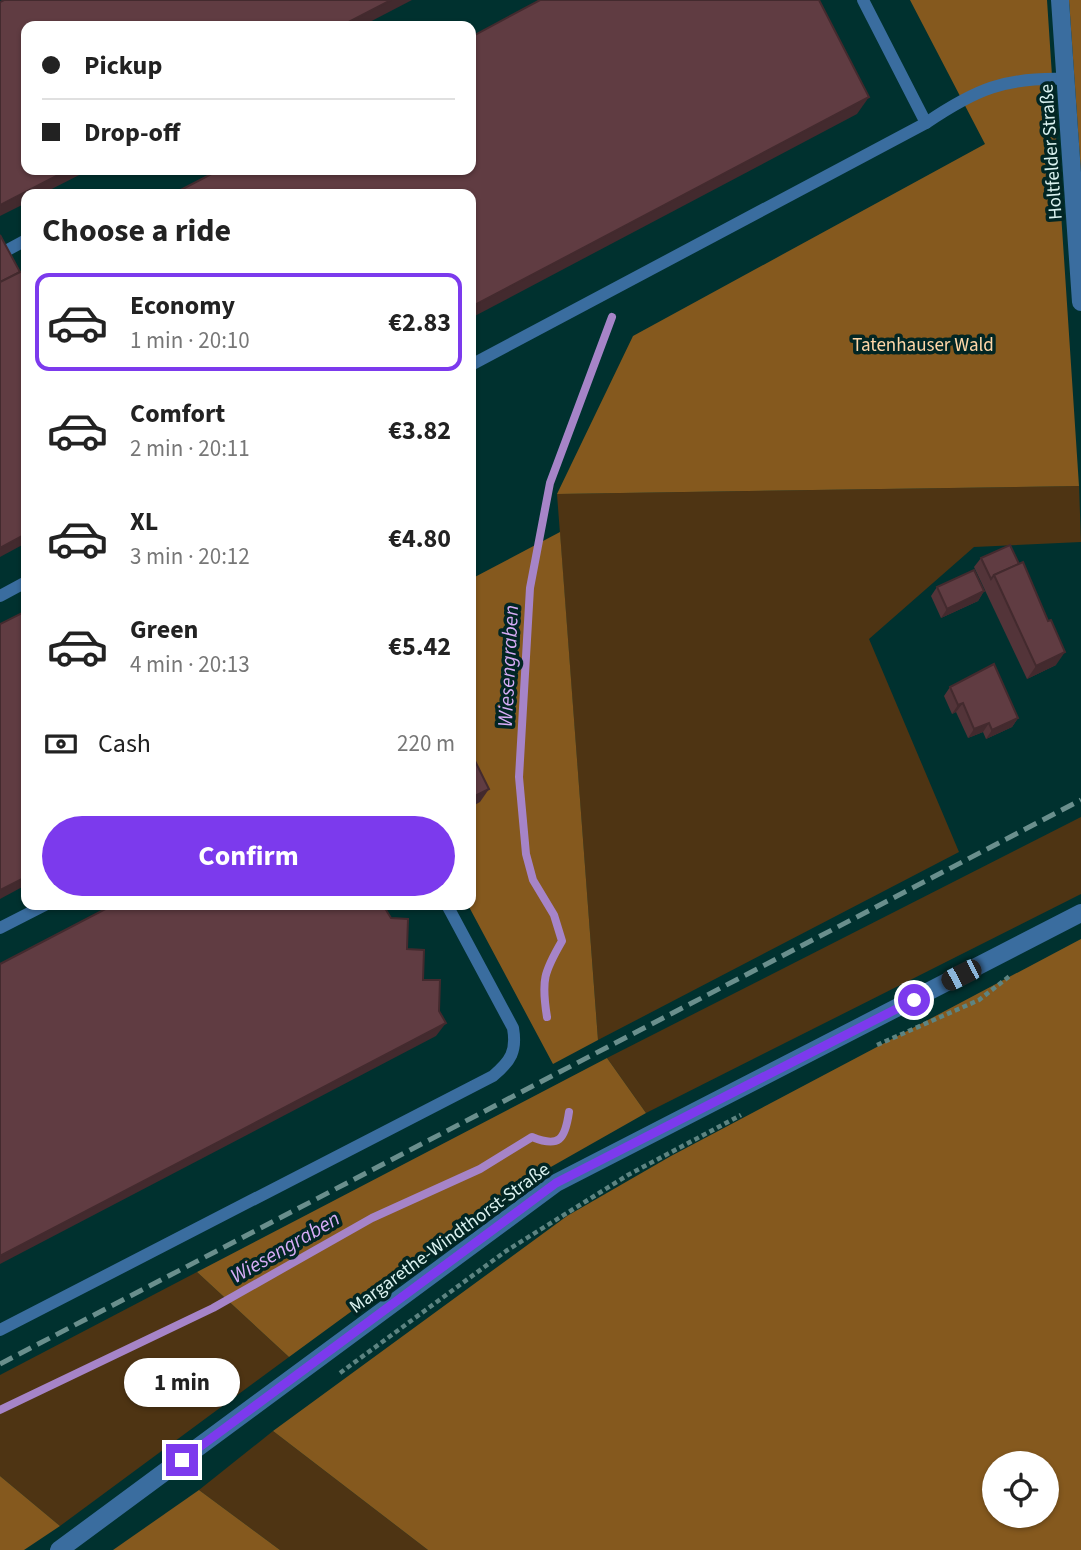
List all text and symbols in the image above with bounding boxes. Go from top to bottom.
text: Pickup [84,47,162,84]
street label: Holtfelder Straße [1033,83,1070,221]
text: Drop-off [84,114,180,151]
text: Choose a ride [42,208,231,254]
text: Economy [130,287,235,324]
icon: car [46,291,109,354]
text: €2.83 [388,304,451,341]
text: 1 min · 20:10 [130,324,250,357]
park label: Tatenhauser Wald [852,332,994,359]
text: Comfort [130,395,225,432]
icon: car [46,399,109,462]
text: €3.82 [388,412,451,449]
text: 2 min · 20:11 [130,432,250,465]
text: XL [130,503,158,540]
icon: car [46,507,109,570]
text: €4.80 [388,520,451,557]
text: 3 min · 20:12 [130,540,250,573]
water label: Wiesengraben [490,604,526,728]
text: Green [130,611,198,648]
icon: car [46,615,109,678]
text: €5.42 [388,628,451,665]
text: 4 min · 20:13 [130,648,250,681]
icon: cash [42,725,80,763]
text: Cash [98,725,151,762]
text: 220 m [397,727,455,760]
button: Confirm [42,816,455,896]
car [938,956,985,994]
route start [898,984,930,1016]
street label: Margarethe-Windthorst-Straße [344,1156,556,1320]
water label: Wiesengraben [225,1203,345,1291]
callout: 1 min [124,1358,240,1408]
text: 1 min [154,1366,210,1399]
route end [166,1444,198,1476]
map controls [982,1451,1059,1528]
button: locate [982,1451,1059,1528]

